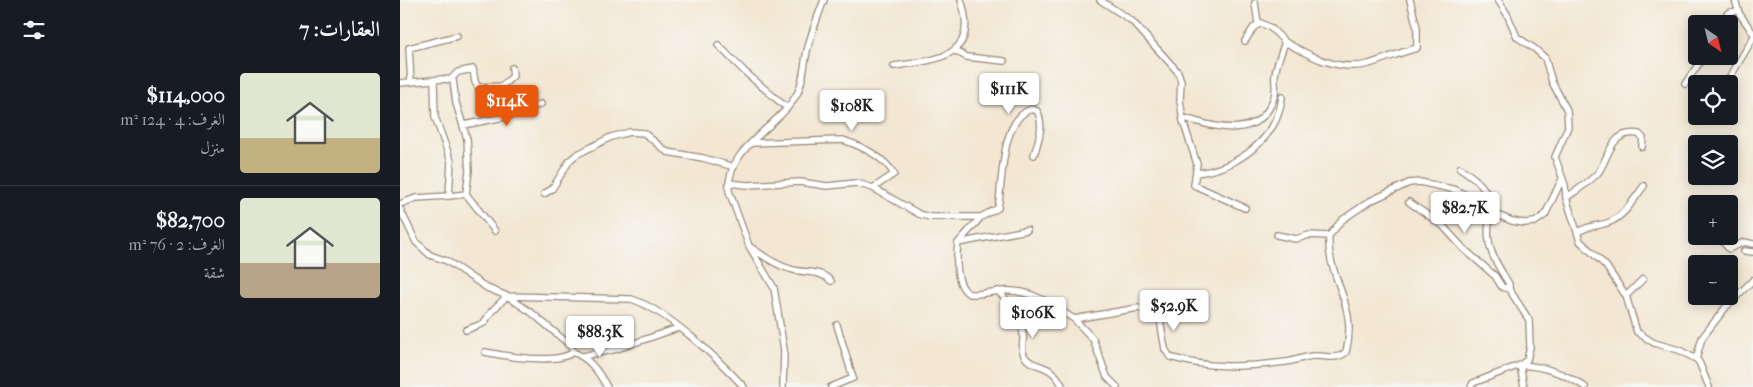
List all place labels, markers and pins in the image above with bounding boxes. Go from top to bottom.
pin: $111K [974,72,1044,115]
pin: $114K [472,84,542,127]
pin: $108K [817,90,887,132]
pin: $82.7K [1424,192,1506,234]
pin: $52.9K [1133,290,1215,332]
pin: $106K [998,296,1068,339]
pin: $88.3K [559,316,641,358]

